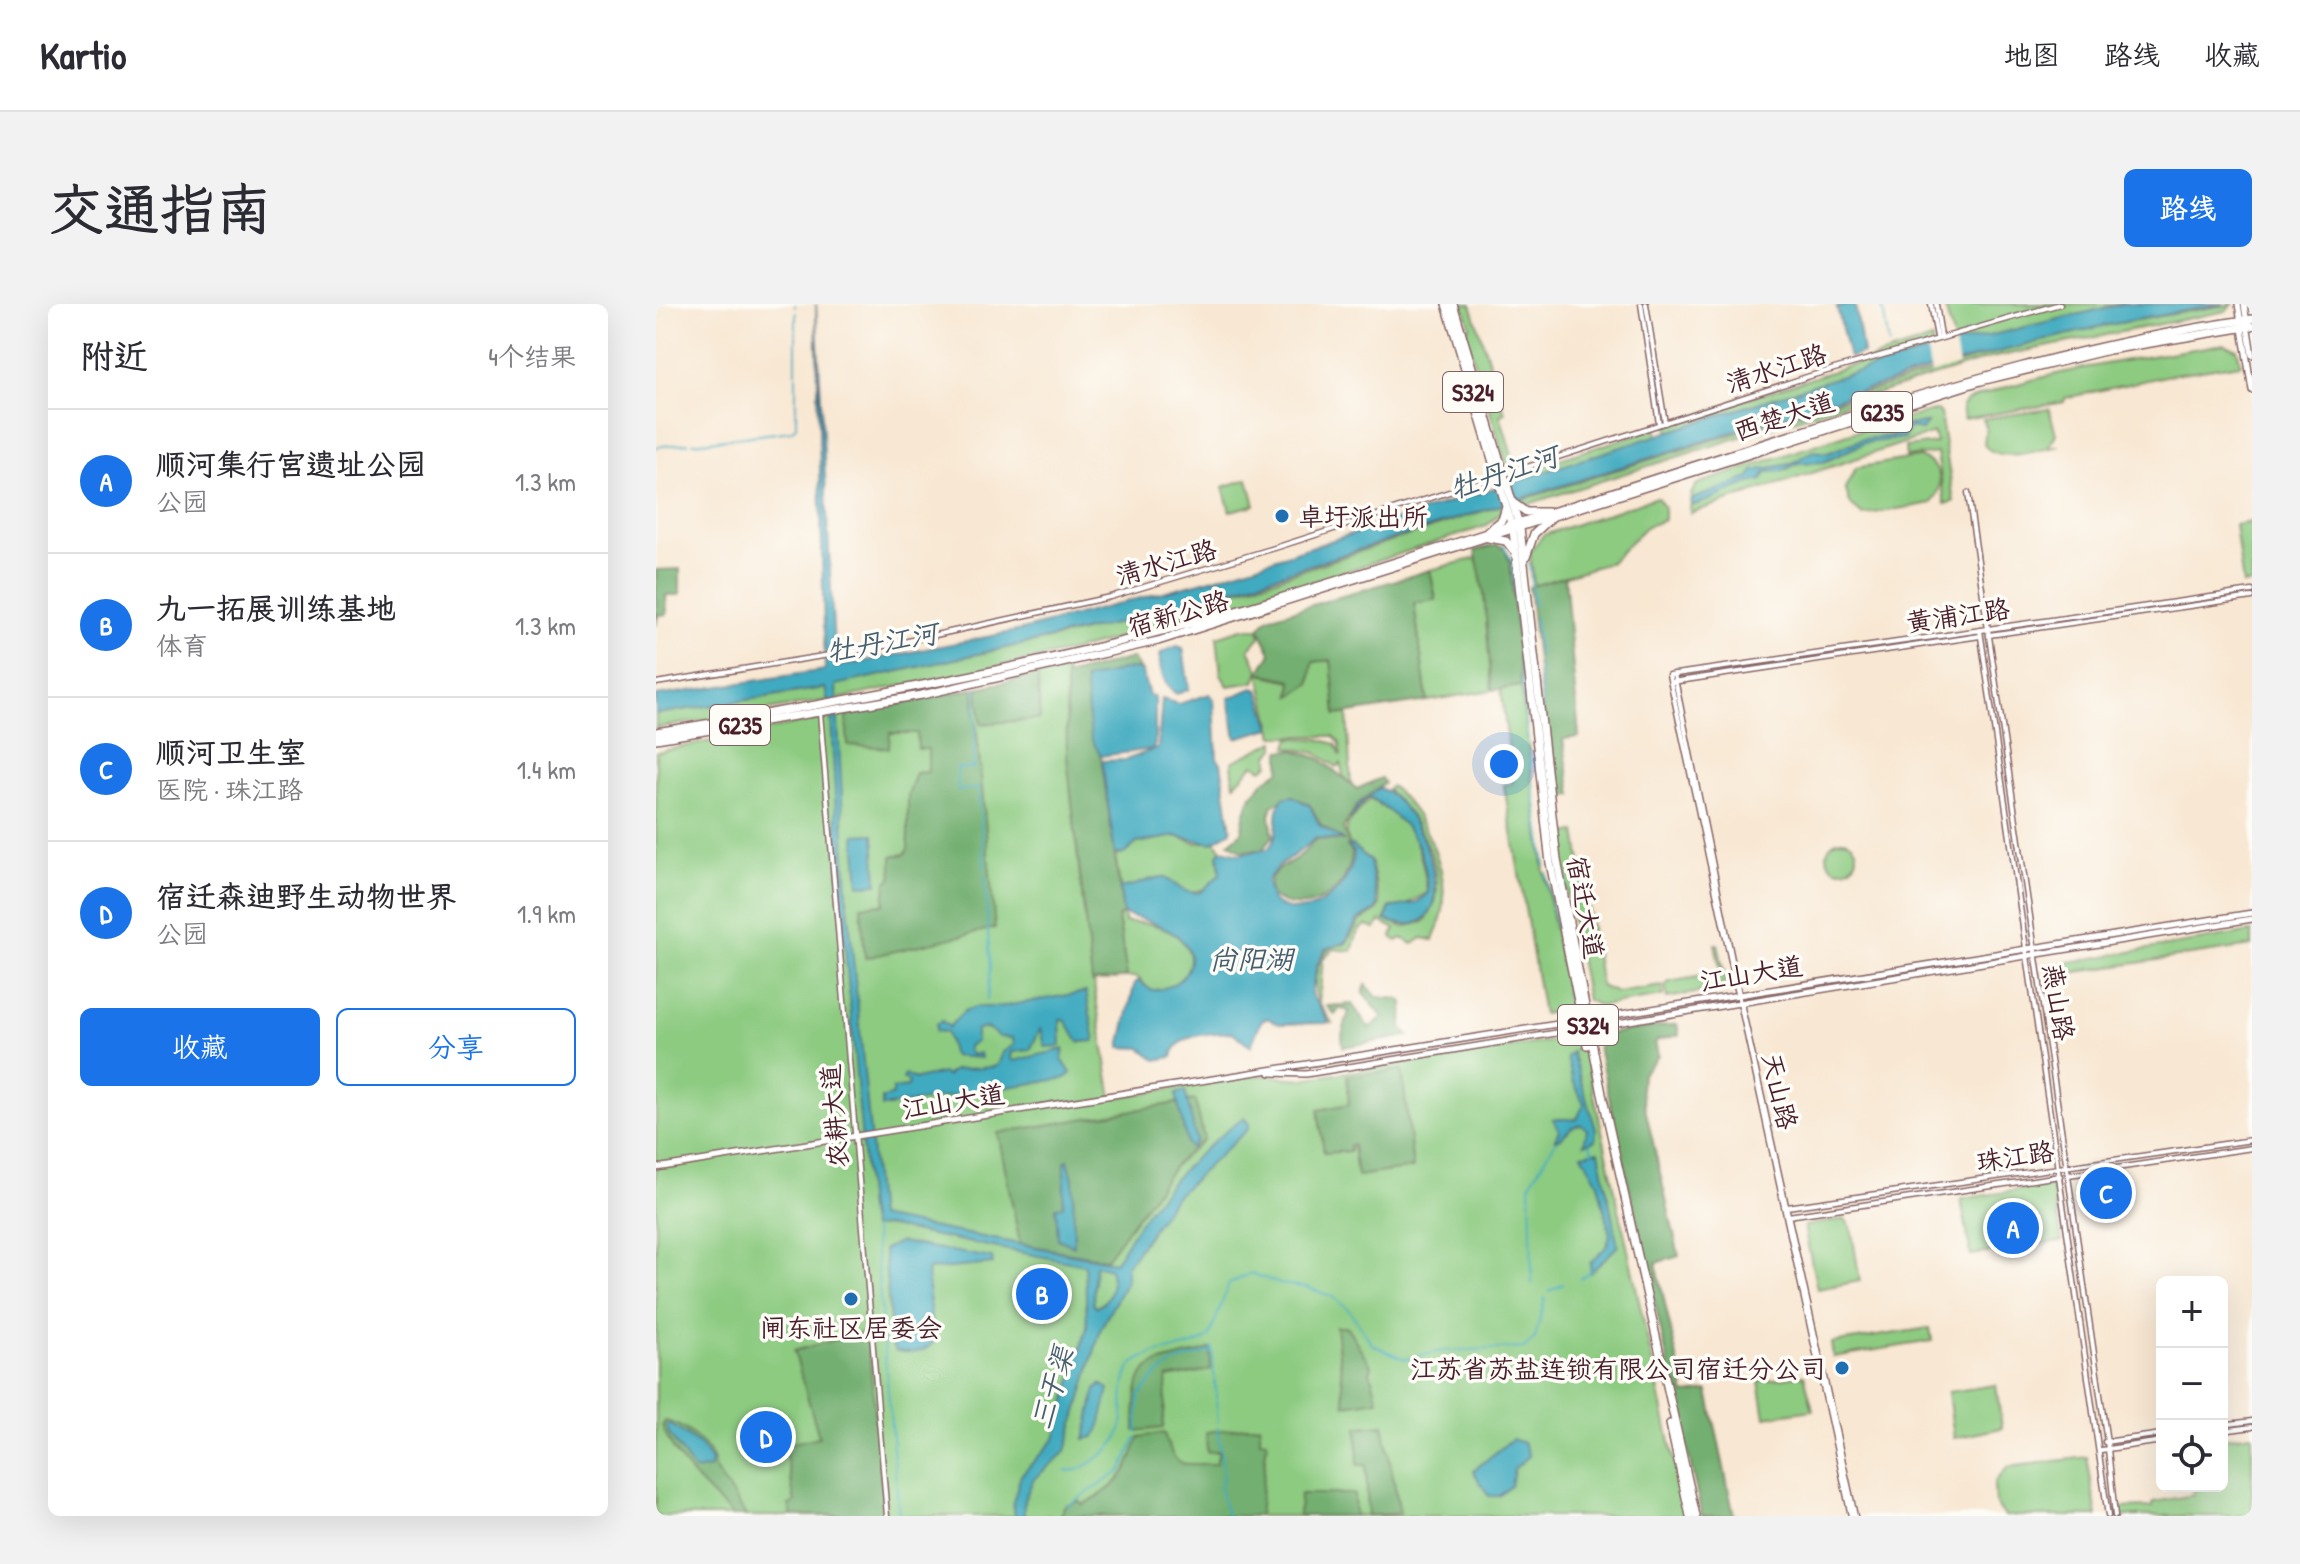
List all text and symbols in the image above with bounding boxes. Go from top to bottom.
text: Kartio [40,29,126,81]
text: 地图 [2004,36,2060,74]
text: 路线 [2104,36,2160,74]
text: 收藏 [2204,36,2260,74]
button: 路线 [2124,169,2252,247]
text: 交通指南 [48,171,272,246]
text: 附近 [80,333,148,379]
street label: 清水江路 [1721,335,1831,401]
text: 4个结果 [488,339,576,374]
road number: S324 [1443,372,1503,412]
street label: 西楚大道 [1729,383,1839,449]
road number: G235 [1852,392,1912,432]
water label: 牡丹江河 [1445,435,1567,507]
text: 顺河集行宫遗址公园 [156,444,426,484]
text: A [100,464,112,499]
text: 1.3 km [515,464,576,499]
text: 公园 [156,484,208,519]
place label: 卓圩派出所 [1298,499,1428,534]
marker: 卓圩派出所 [1273,507,1291,525]
street label: 清水江路 [1111,531,1221,593]
street label: 宿新公路 [1123,582,1233,644]
text: 九一拓展训练基地 [156,588,396,628]
street label: 黄浦江路 [1904,590,2012,640]
text: B [99,608,113,643]
text: 1.3 km [515,608,576,643]
water label: 牡丹江河 [824,613,944,670]
text: 体育 [156,628,208,663]
road number: G235 [710,705,770,745]
text: 顺河卫生室 [156,732,306,772]
your location [1484,744,1524,784]
text: C [99,752,113,787]
text: 1.4 km [517,752,576,787]
text: 医院 · 珠江路 [156,772,303,807]
street label: 宿迁大道 [1560,853,1612,961]
text: 宿迁森迪野生动物世界 [156,876,456,916]
text: D [100,896,112,931]
text: 1.9 km [517,896,576,931]
text: 公园 [156,916,208,951]
water label: 尚阳湖 [1209,940,1296,978]
street label: 江山大道 [1697,948,1805,998]
street label: 燕山路 [2036,961,2082,1043]
road number: S324 [1558,1005,1618,1045]
button: 收藏 [80,1008,320,1086]
button: 分享 [336,1008,576,1086]
street label: 天山路 [1754,1049,1806,1133]
street label: 农耕大道 [812,1063,856,1169]
street label: 江山大道 [899,1076,1007,1126]
street label: 珠江路 [1974,1133,2056,1179]
pin: C [2080,1163,2132,1223]
pin: A [1987,1198,2039,1258]
pin: B [1016,1264,1068,1324]
map controls [2156,1276,2228,1492]
button: + [2156,1276,2228,1348]
marker: 闸东社区居委会 [842,1290,860,1308]
place label: 闸东社区居委会 [760,1310,942,1345]
water label: 三干渠 [1022,1340,1083,1434]
button: − [2156,1348,2228,1420]
place label: 江苏省苏盐连锁有限公司宿迁分公司 [1410,1351,1826,1386]
marker: 江苏省苏盐连锁有限公司宿迁分公司 [1833,1359,1851,1377]
pin: D [740,1407,792,1467]
button: locate [2156,1420,2228,1492]

